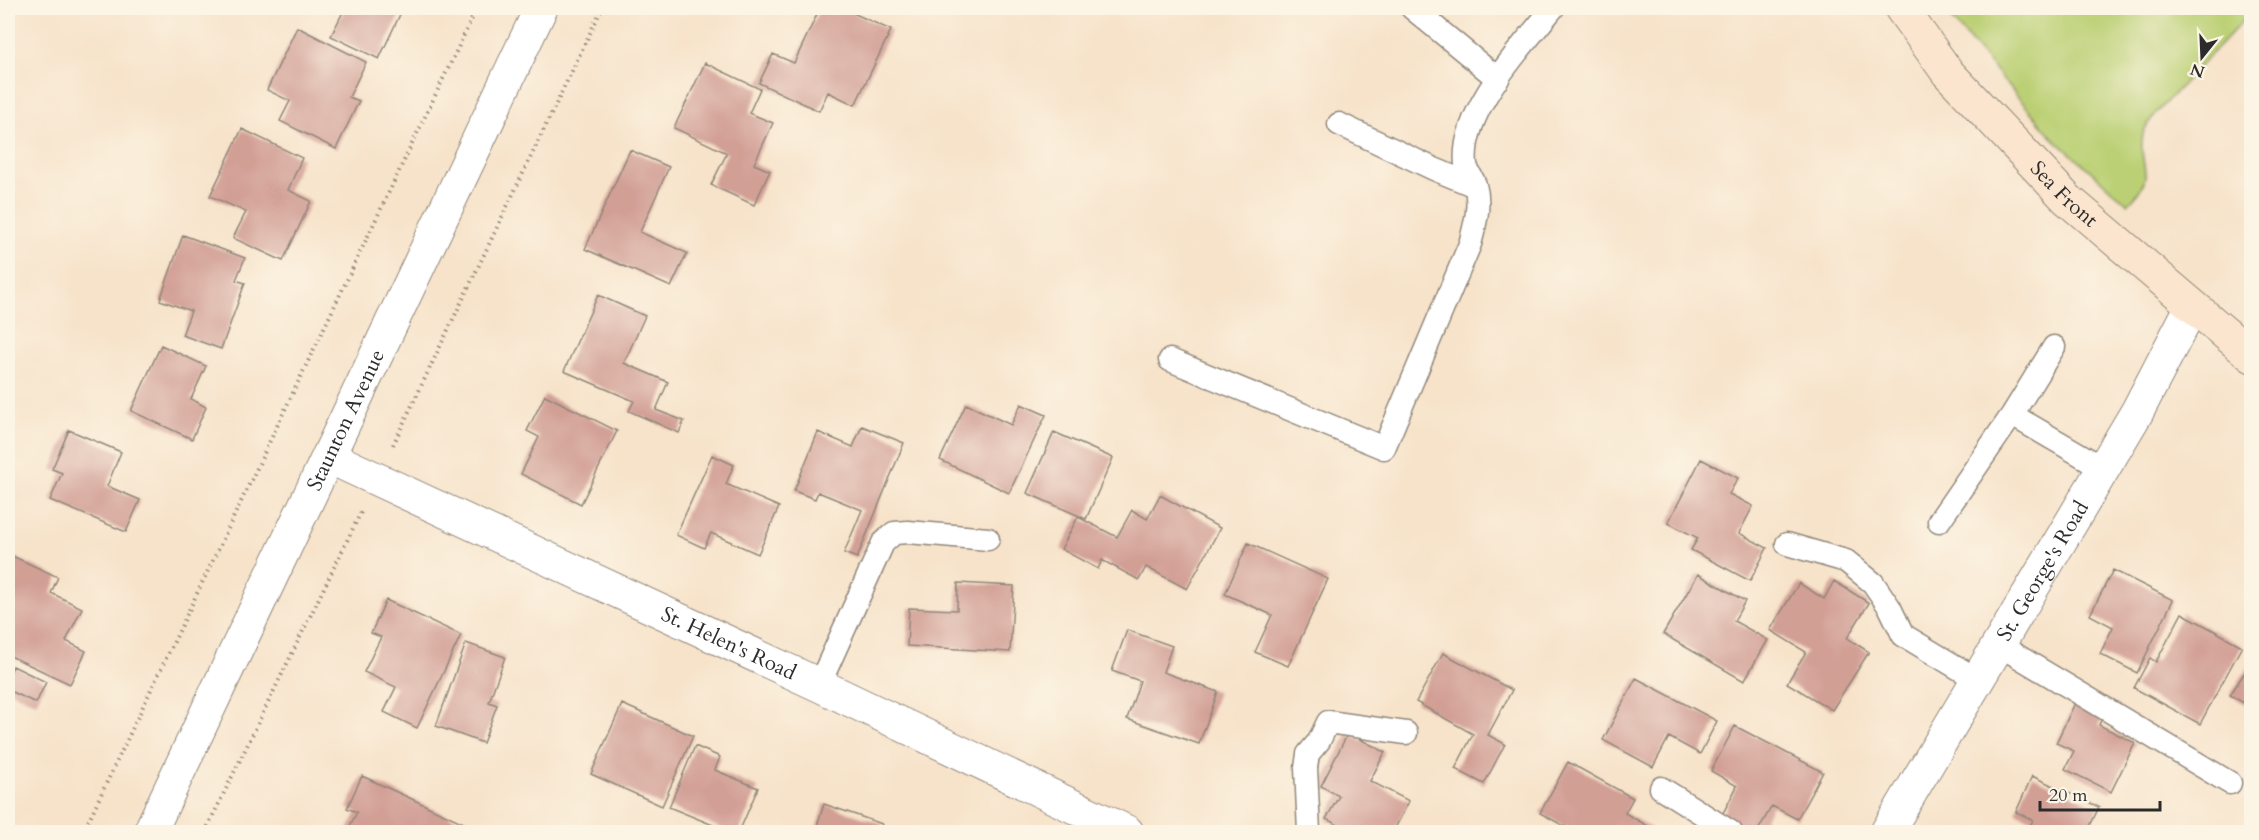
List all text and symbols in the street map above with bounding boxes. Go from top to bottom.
north arrow [2172,27,2232,87]
text: N [2188,58,2208,83]
street label: Sea Front [2023,155,2104,234]
street label: Staunton Avenue [300,345,392,496]
street label: St. George's Road [1990,496,2096,646]
street label: St. Helen's Road [656,600,801,687]
scale bar [2040,774,2160,812]
text: 20 m [2049,783,2088,808]

